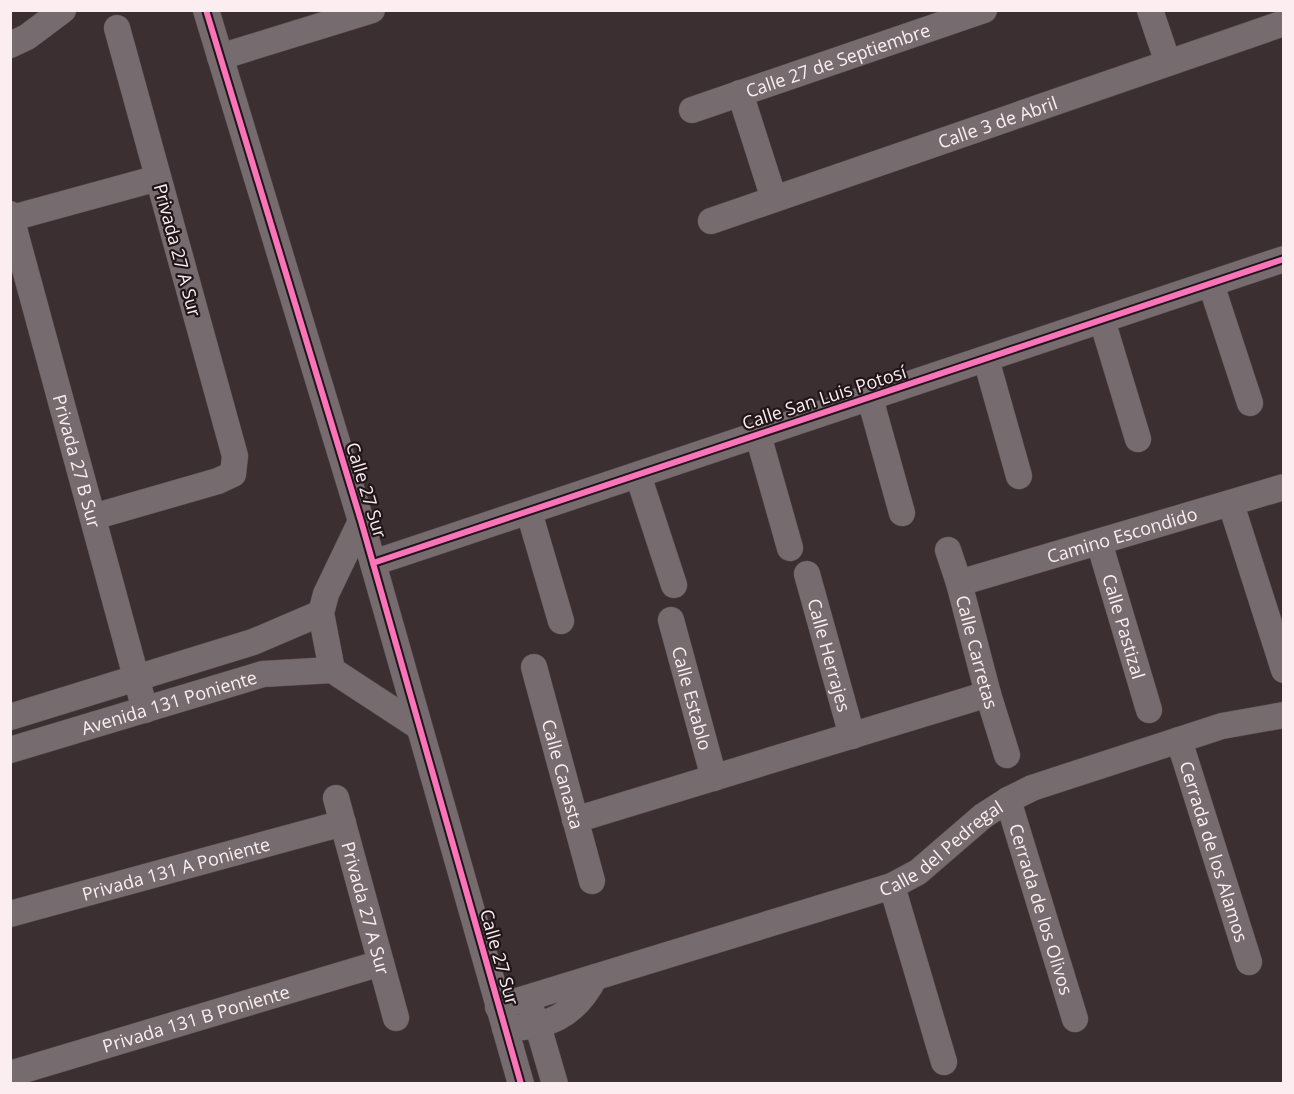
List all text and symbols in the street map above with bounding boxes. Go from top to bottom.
street label: Calle 27 de Septiembre [742,17,933,103]
street label: Calle 3 de Abril [934,90,1060,154]
street label: Privada 27 A Sur [149,181,207,320]
street label: Calle San Luis Potosí [739,359,909,435]
street label: Privada 27 B Sur [48,392,107,531]
street label: Calle 27 Sur [341,439,393,541]
street label: Camino Escondido [1044,501,1200,568]
street label: Calle Pastizal [1097,571,1151,682]
street label: Calle Carretas [951,593,1004,712]
street label: Calle Herrajes [802,596,857,714]
street label: Calle Establo [667,644,718,753]
street label: Avenida 131 Poniente [78,665,260,740]
street label: Calle Canasta [537,717,589,832]
street label: Cerrada de los Alamos [1174,758,1254,945]
street label: Calle del Pedregal [876,794,1007,901]
street label: Cerrada de los Olivos [1004,820,1079,998]
street label: Privada 131 A Poniente [79,832,273,906]
street label: Privada 27 A Sur [336,839,396,978]
street label: Calle 27 Sur [475,906,525,1008]
street label: Privada 131 B Poniente [99,979,292,1058]

